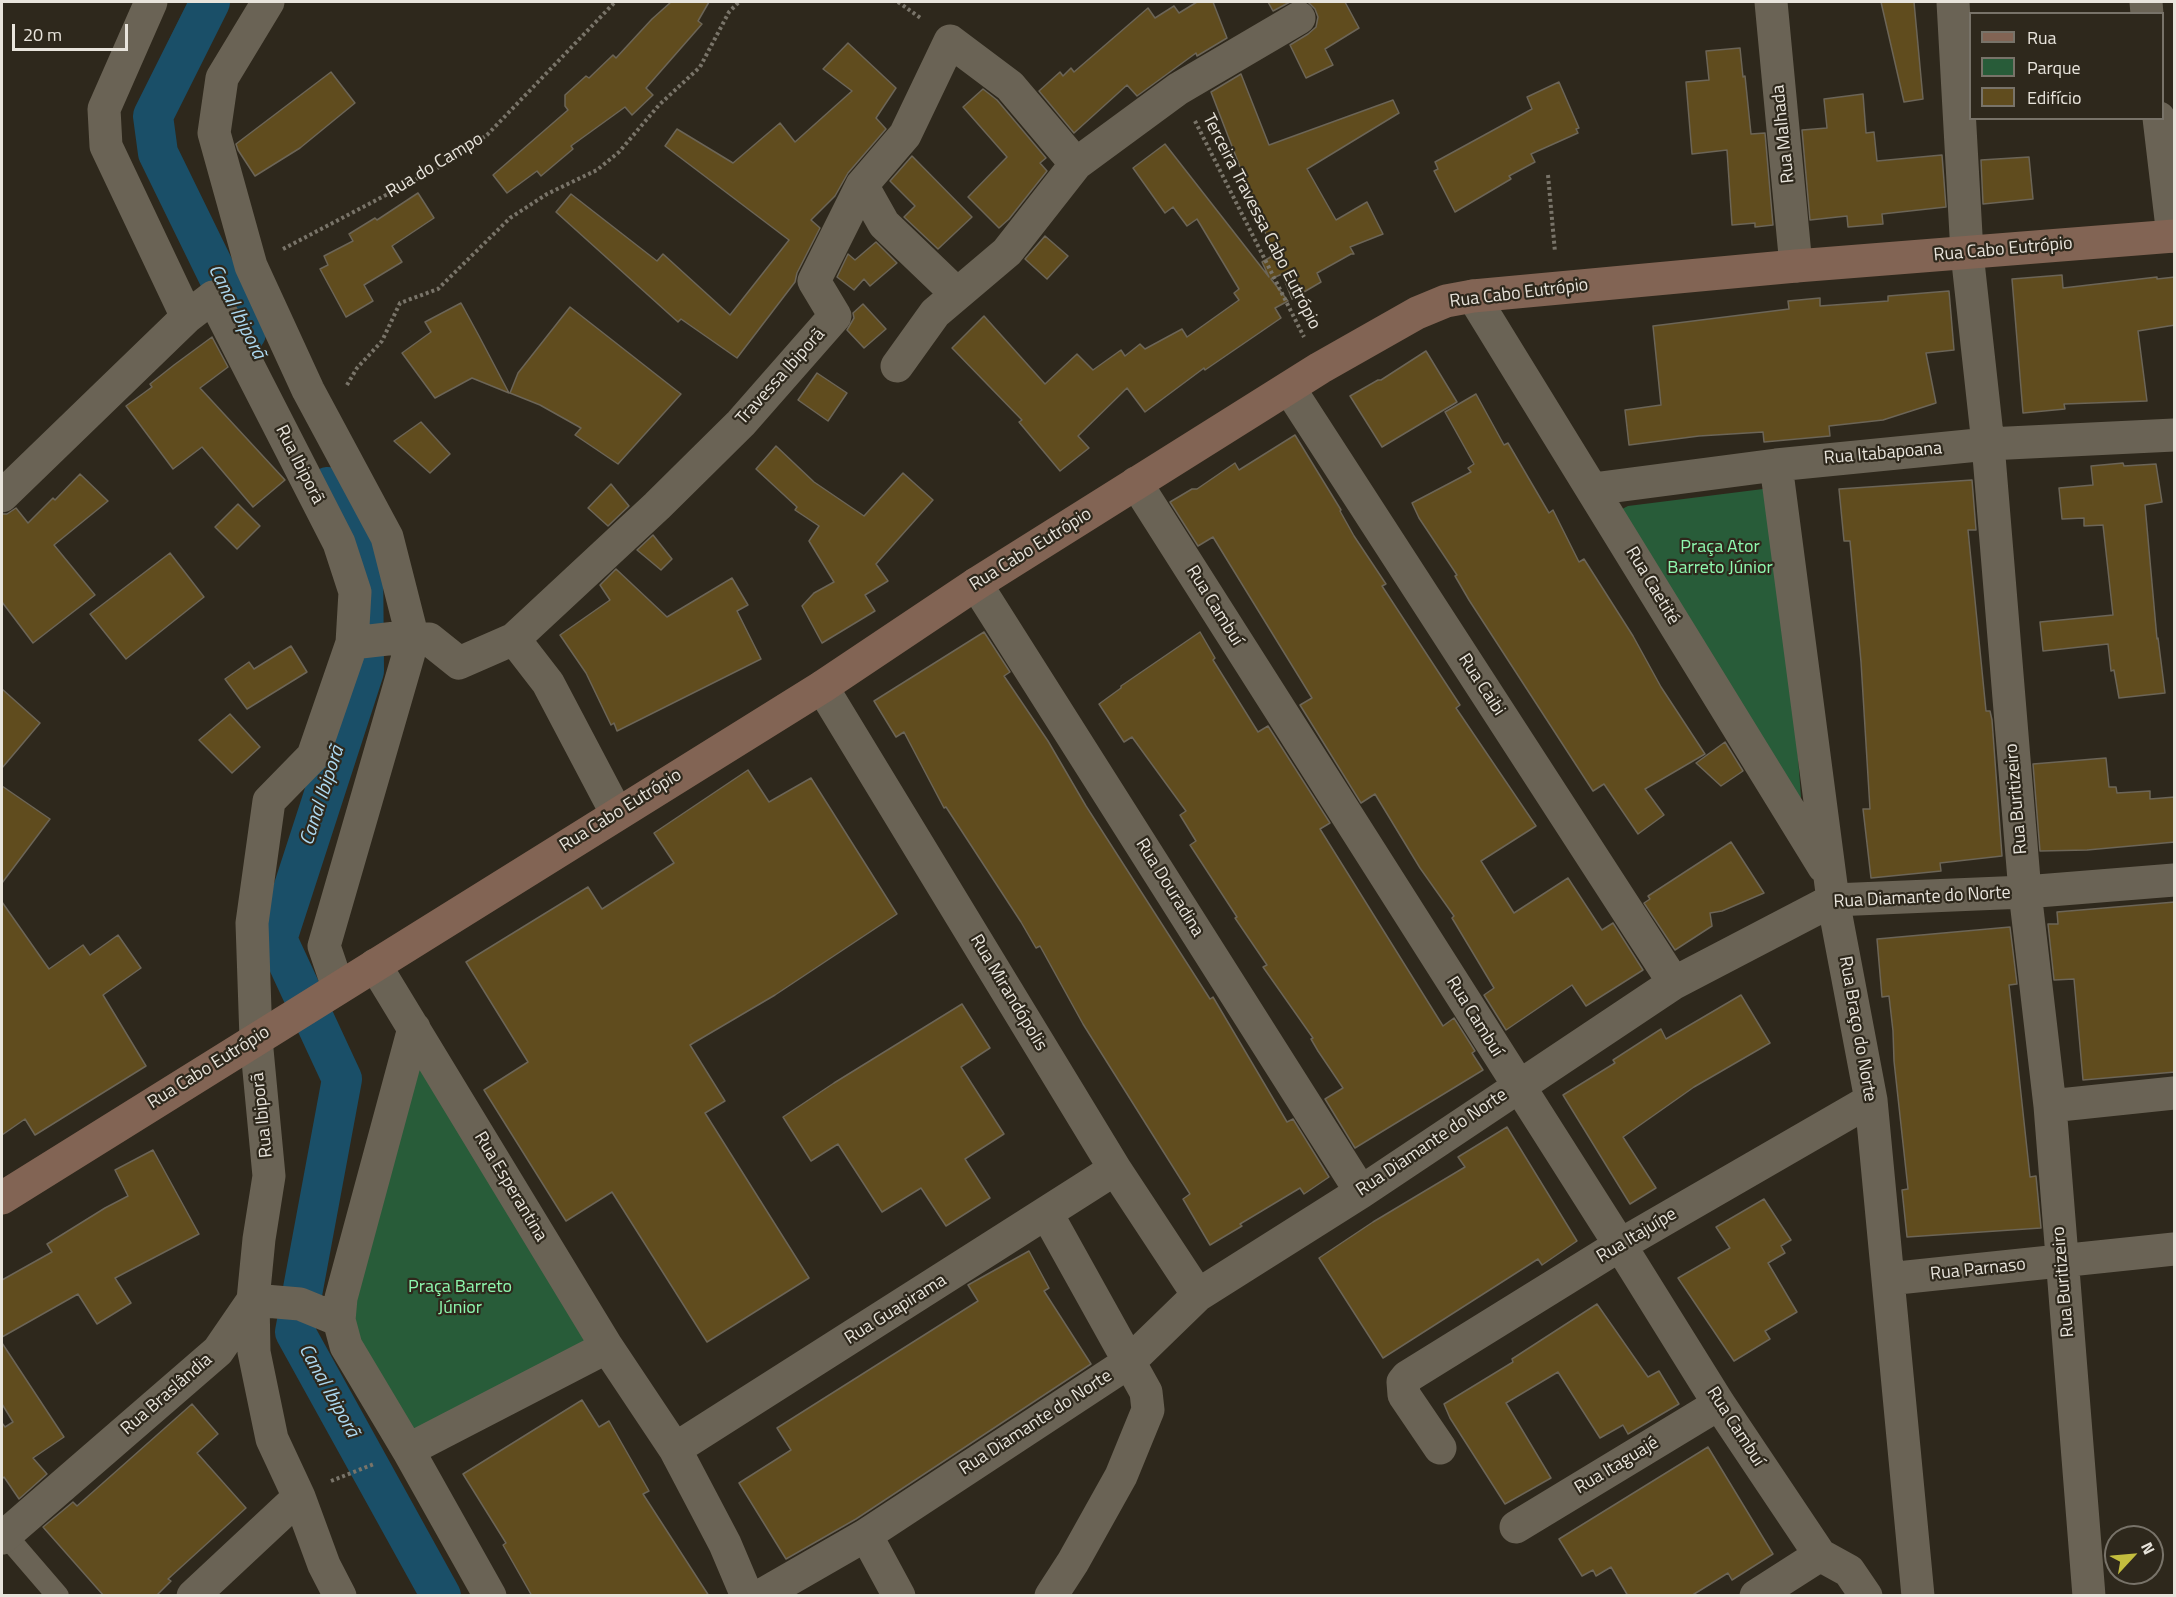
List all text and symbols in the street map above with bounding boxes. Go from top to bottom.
scale bar [15,12,130,50]
legend [1969,12,2164,120]
text: 20 m [23,21,62,48]
text: Rua [2027,24,2057,51]
text: Parque [2027,54,2081,81]
street label: Rua Malhada [1768,84,1800,184]
text: Edifício [2027,84,2081,111]
street label: Terceira Travessa Cabo Eutrópio [1197,111,1325,333]
street label: Rua do Campo [383,129,487,203]
street label: Rua Cabo Eutrópio [1933,233,2073,267]
water label: Canal Ibiporã [202,261,270,363]
street label: Rua Cabo Eutrópio [1448,275,1590,313]
street label: Travessa Ibiporã [732,324,830,430]
street label: Rua Ibiporã [270,422,328,508]
street label: Rua Itabapoana [1823,438,1943,470]
street label: Rua Cabo Eutrópio [966,504,1096,596]
park label: Praça Ator Barreto Júnior [1667,537,1773,580]
street label: Rua Caetité [1620,543,1684,629]
street label: Rua Cambuí [1181,562,1247,650]
street label: Rua Caibi [1453,650,1509,720]
water label: Canal Ibiporã [296,743,350,849]
street label: Rua Buritizeiro [2001,743,2033,855]
street label: Rua Cabo Eutrópio [556,765,686,857]
street label: Rua Douradina [1130,835,1208,941]
street label: Rua Diamante do Norte [1833,883,2011,913]
street label: Rua Mirandópolis [965,931,1051,1055]
street label: Rua Braço do Norte [1834,955,1880,1103]
street label: Rua Cambuí [1441,973,1507,1061]
street label: Rua Cabo Eutrópio [144,1022,274,1114]
street label: Rua Ibiporã [248,1071,278,1159]
street label: Rua Diamante do Norte [1352,1084,1512,1202]
street label: Rua Esperantina [469,1128,551,1246]
street label: Rua Itajuípe [1593,1204,1681,1268]
street label: Rua Buritizeiro [2048,1226,2080,1338]
street label: Rua Parnaso [1929,1254,2027,1286]
street label: Rua Guapirama [841,1270,951,1350]
park label: Praça Barreto Júnior [408,1277,512,1320]
water label: Canal Ibiporã [292,1340,364,1442]
street label: Rua Braslândia [117,1350,217,1440]
street label: Rua Diamante do Norte [956,1366,1116,1480]
street label: Rua Cambuí [1701,1383,1769,1471]
street label: Rua Itaguajé [1571,1432,1663,1500]
north arrow [2104,1525,2164,1585]
text: N [2135,1538,2162,1558]

